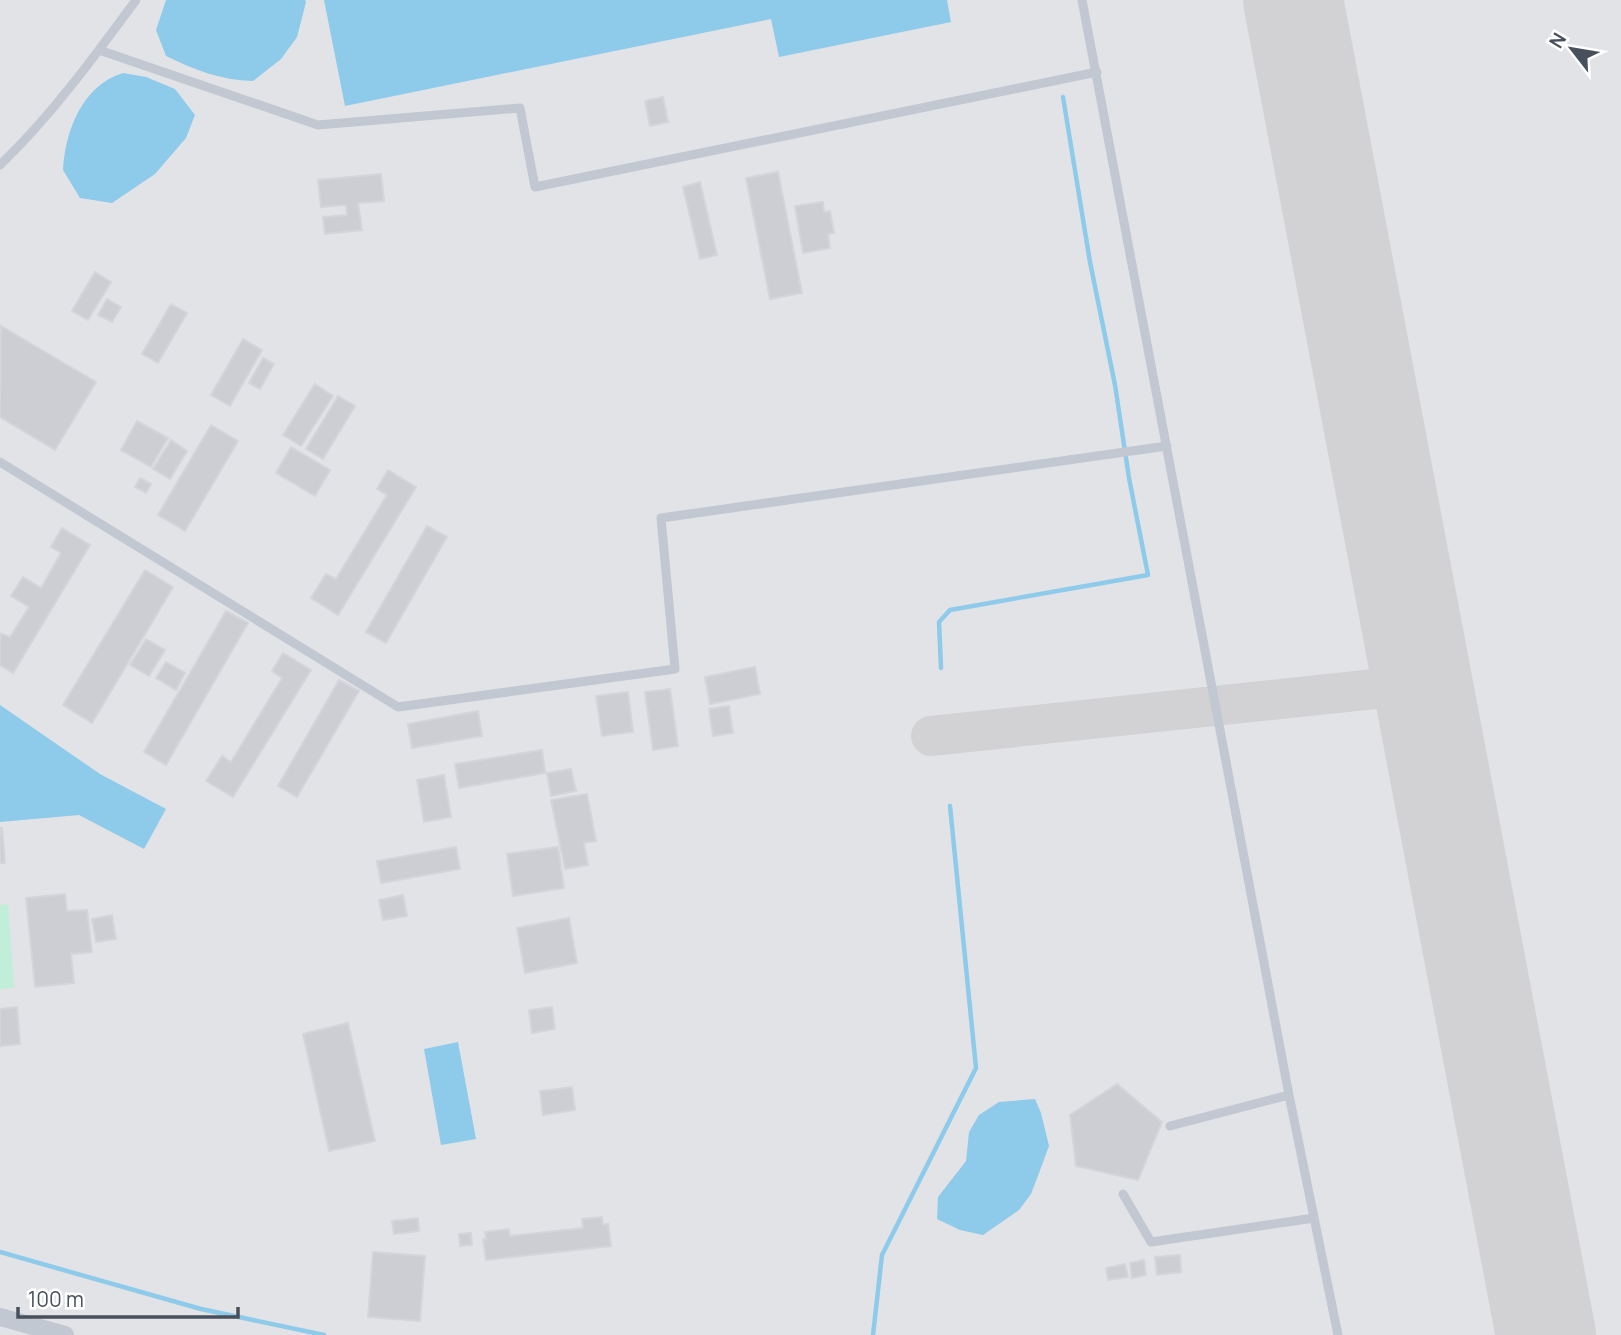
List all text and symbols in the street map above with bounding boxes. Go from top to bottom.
north arrow [1537,14,1607,84]
text: N [1543,28,1572,53]
scale bar [18,1276,238,1320]
text: 100 m [28,1285,84,1313]

